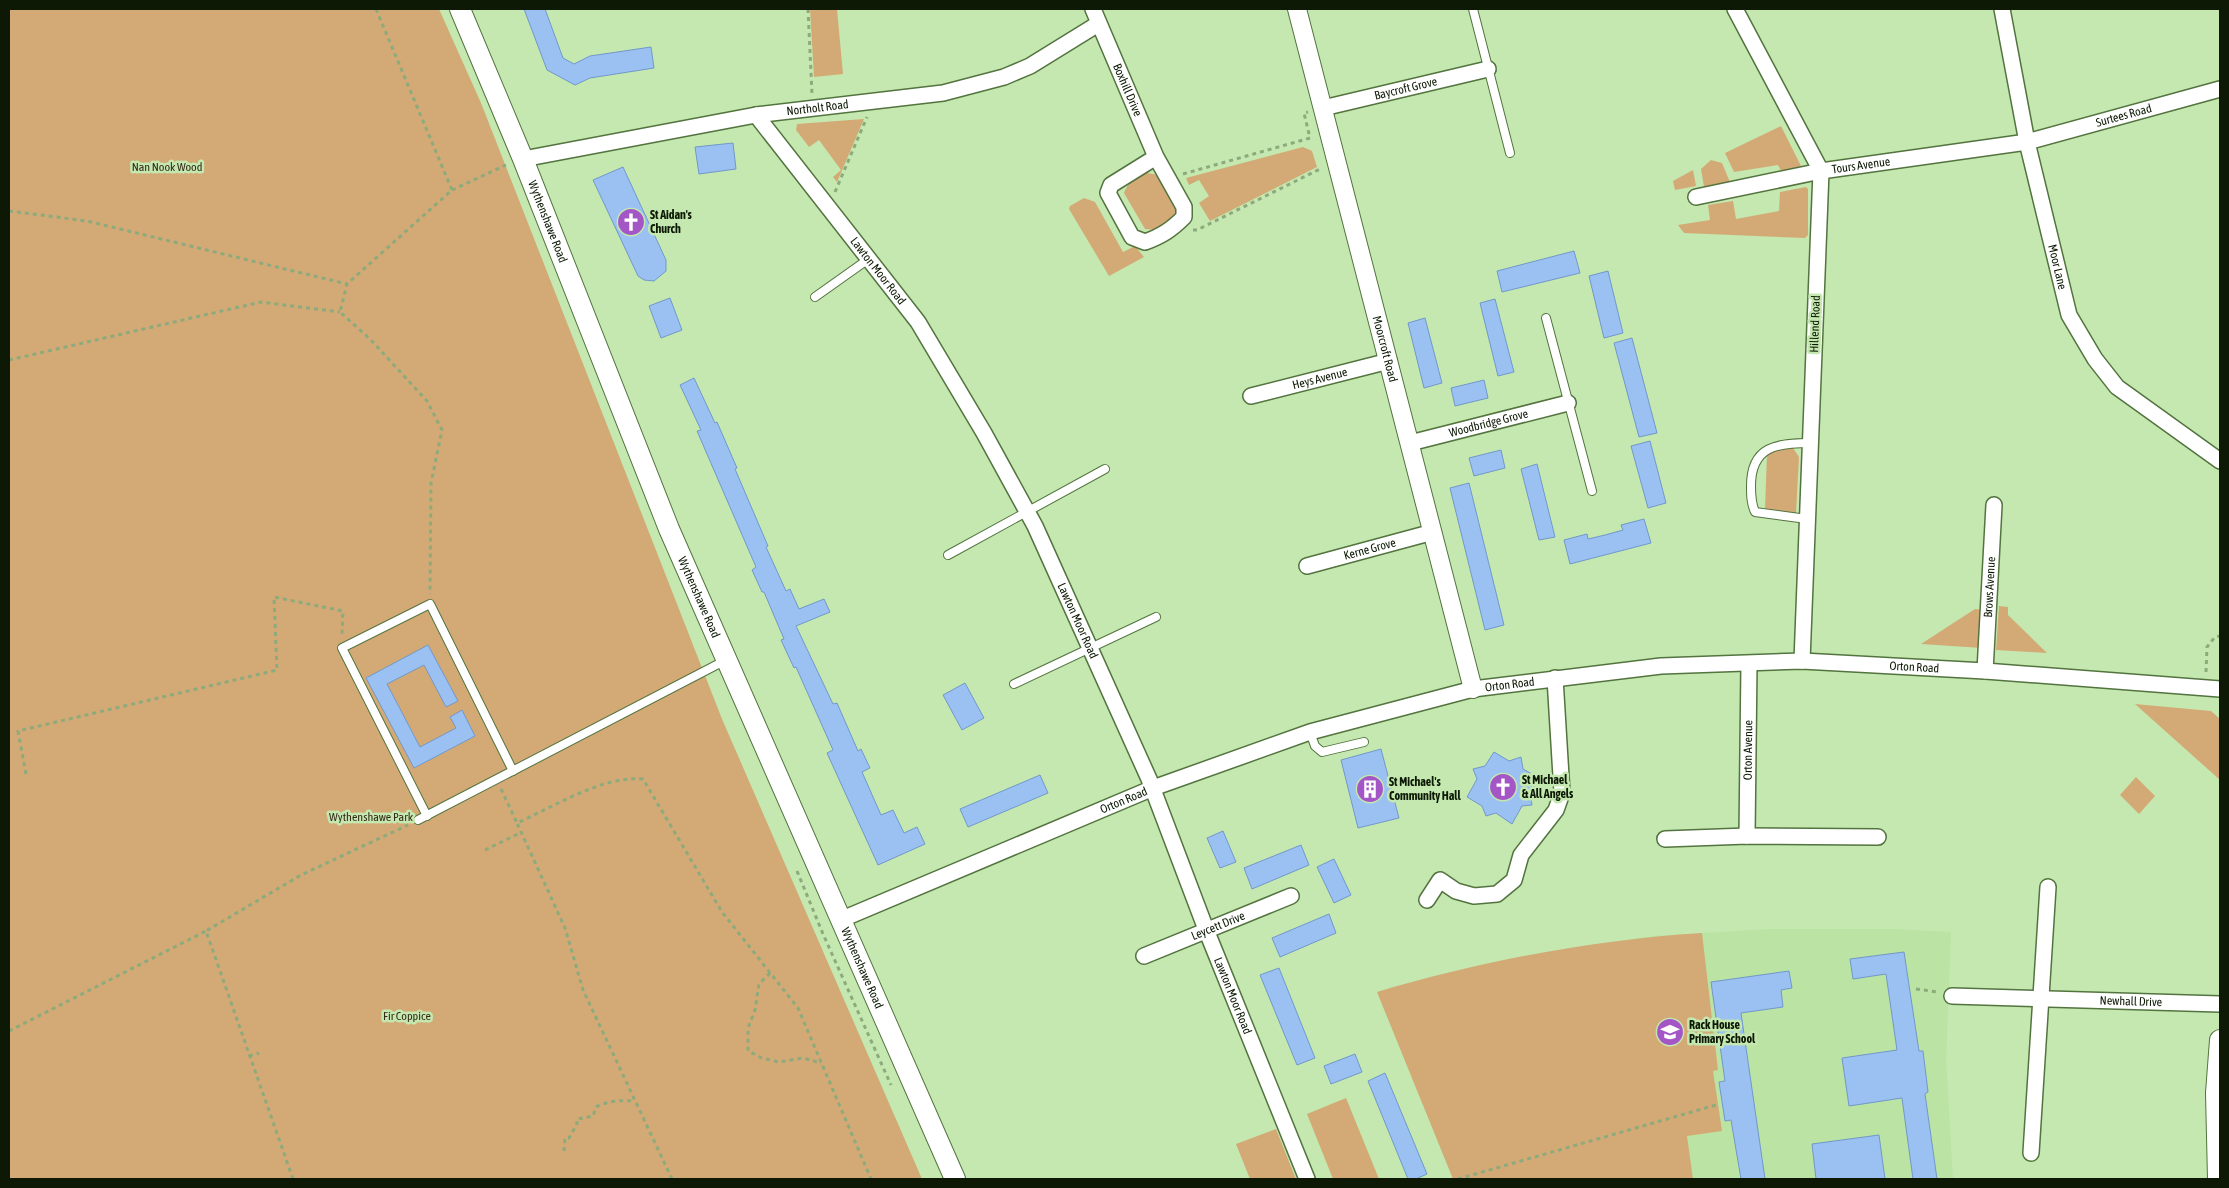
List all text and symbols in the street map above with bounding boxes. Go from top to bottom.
street label: Boxhill Drive [1110,61,1145,118]
street label: Baycroft Grove [1373,74,1438,103]
street label: Northolt Road [786,97,849,118]
street label: Surtees Road [2094,101,2153,130]
street label: Tours Avenue [1831,154,1891,176]
park label: Nan Nook Wood [132,160,202,174]
street label: Wythenshawe Road [525,179,570,265]
church icon: St Aidan's Church [616,207,646,237]
place label: St Aidan's Church [650,208,693,236]
street label: Lawton Moor Road [847,235,909,307]
street label: Moor Lane [2045,243,2070,291]
street label: Hillend Road [1807,295,1823,353]
street label: Moorcroft Road [1370,314,1400,383]
street label: Heys Avenue [1291,365,1349,392]
street label: Woodbridge Grove [1448,406,1529,440]
street label: Kerne Grove [1342,535,1397,563]
street label: Wythenshawe Road [675,555,723,640]
street label: Brows Avenue [1981,556,1998,618]
street label: Lawton Moor Road [1055,581,1101,661]
street label: Orton Road [1889,659,1940,675]
street label: Orton Road [1484,675,1535,694]
street label: Orton Avenue [1741,720,1755,780]
church icon: St Michael & All Angels [1488,772,1518,802]
place label: St Michael & All Angels [1522,773,1574,801]
building icon: St Michael's Community Hall [1355,774,1385,804]
place label: St Michael's Community Hall [1389,775,1461,803]
street label: Orton Road [1098,784,1149,816]
park label: Wythenshawe Park [329,810,414,824]
street label: Leycett Drive [1189,909,1247,943]
street label: Wythenshawe Road [838,925,886,1011]
street label: Lawton Moor Road [1211,955,1255,1036]
street label: Newhall Drive [2100,993,2162,1009]
park label: Fir Coppice [383,1009,431,1023]
school or university icon: Rack House Primary School [1655,1017,1685,1047]
place label: Rack House Primary School [1689,1018,1756,1046]

